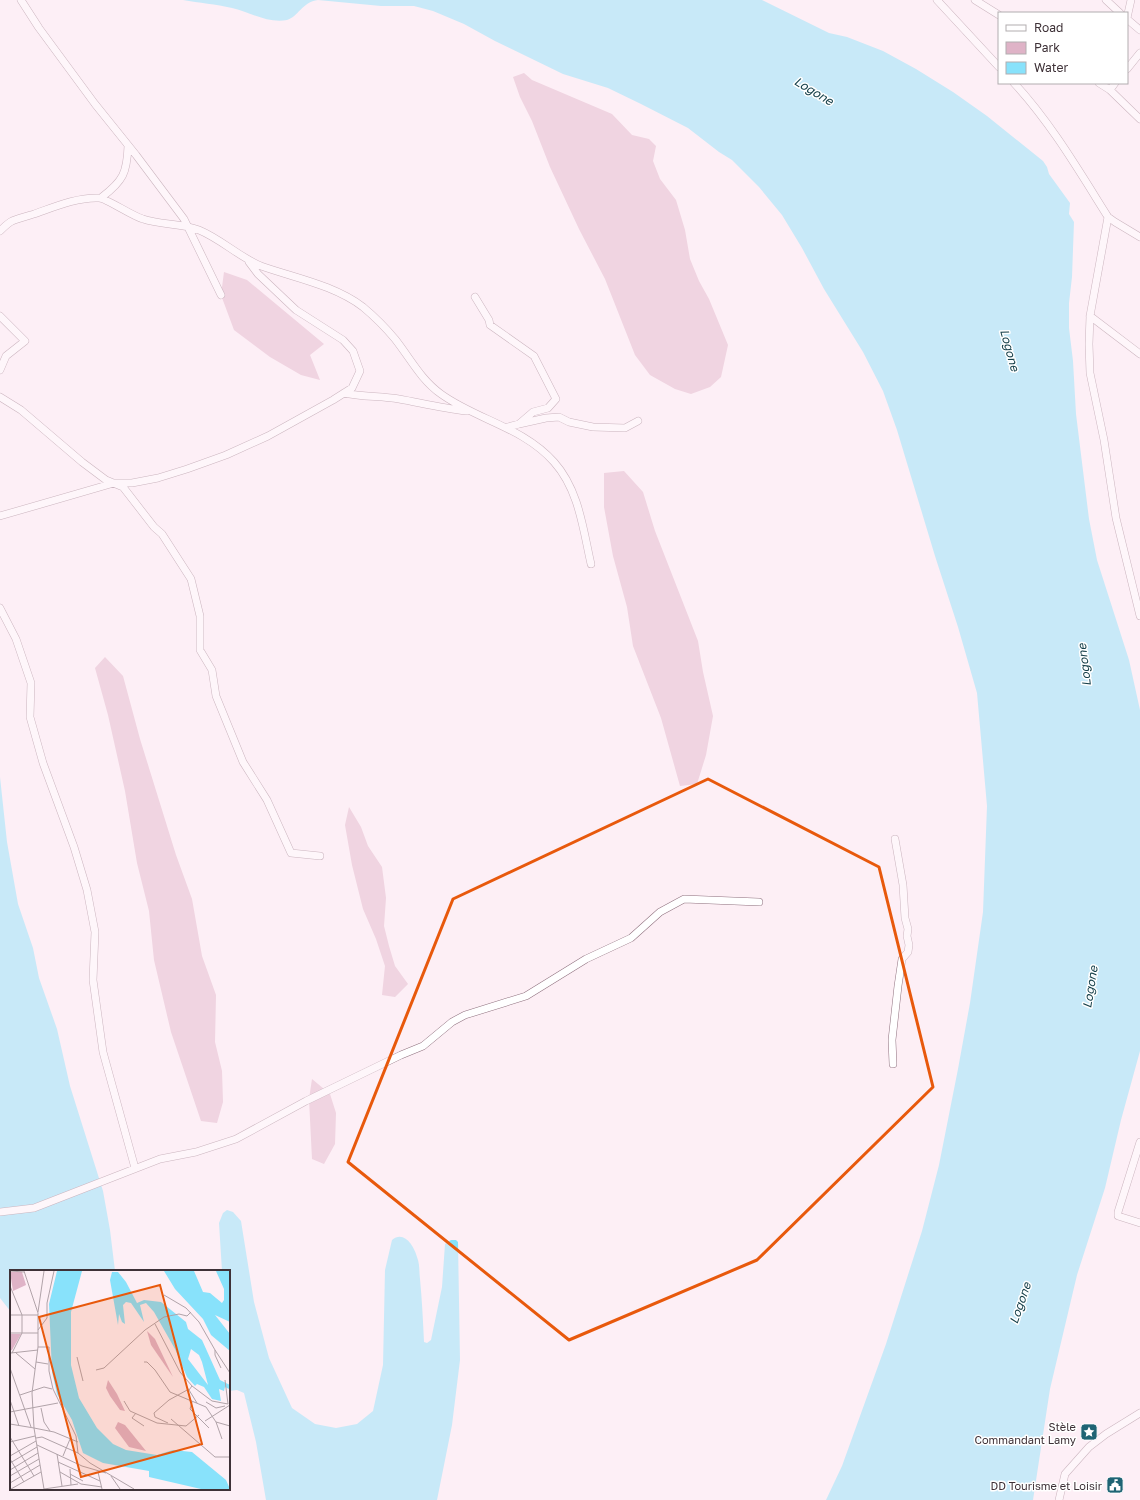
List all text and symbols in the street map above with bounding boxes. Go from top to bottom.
legend [998,12,1128,84]
text: Road [1034,20,1063,35]
text: Park [1034,40,1060,55]
text: Water [1034,60,1068,75]
water label: Logone [792,74,837,109]
water label: Logone [997,327,1023,374]
water label: Logone [1074,642,1094,687]
water label: Logone [1079,964,1101,1009]
inset map [10,1270,230,1490]
water label: Logone [1006,1279,1034,1326]
place label: Stèle Commandant Lamy [974,1420,1076,1446]
place icon: Stèle Commandant Lamy [1079,1422,1099,1442]
public building icon: DD Tourisme et Loisir [1105,1475,1125,1495]
place label: DD Tourisme et Loisir [991,1479,1103,1492]

